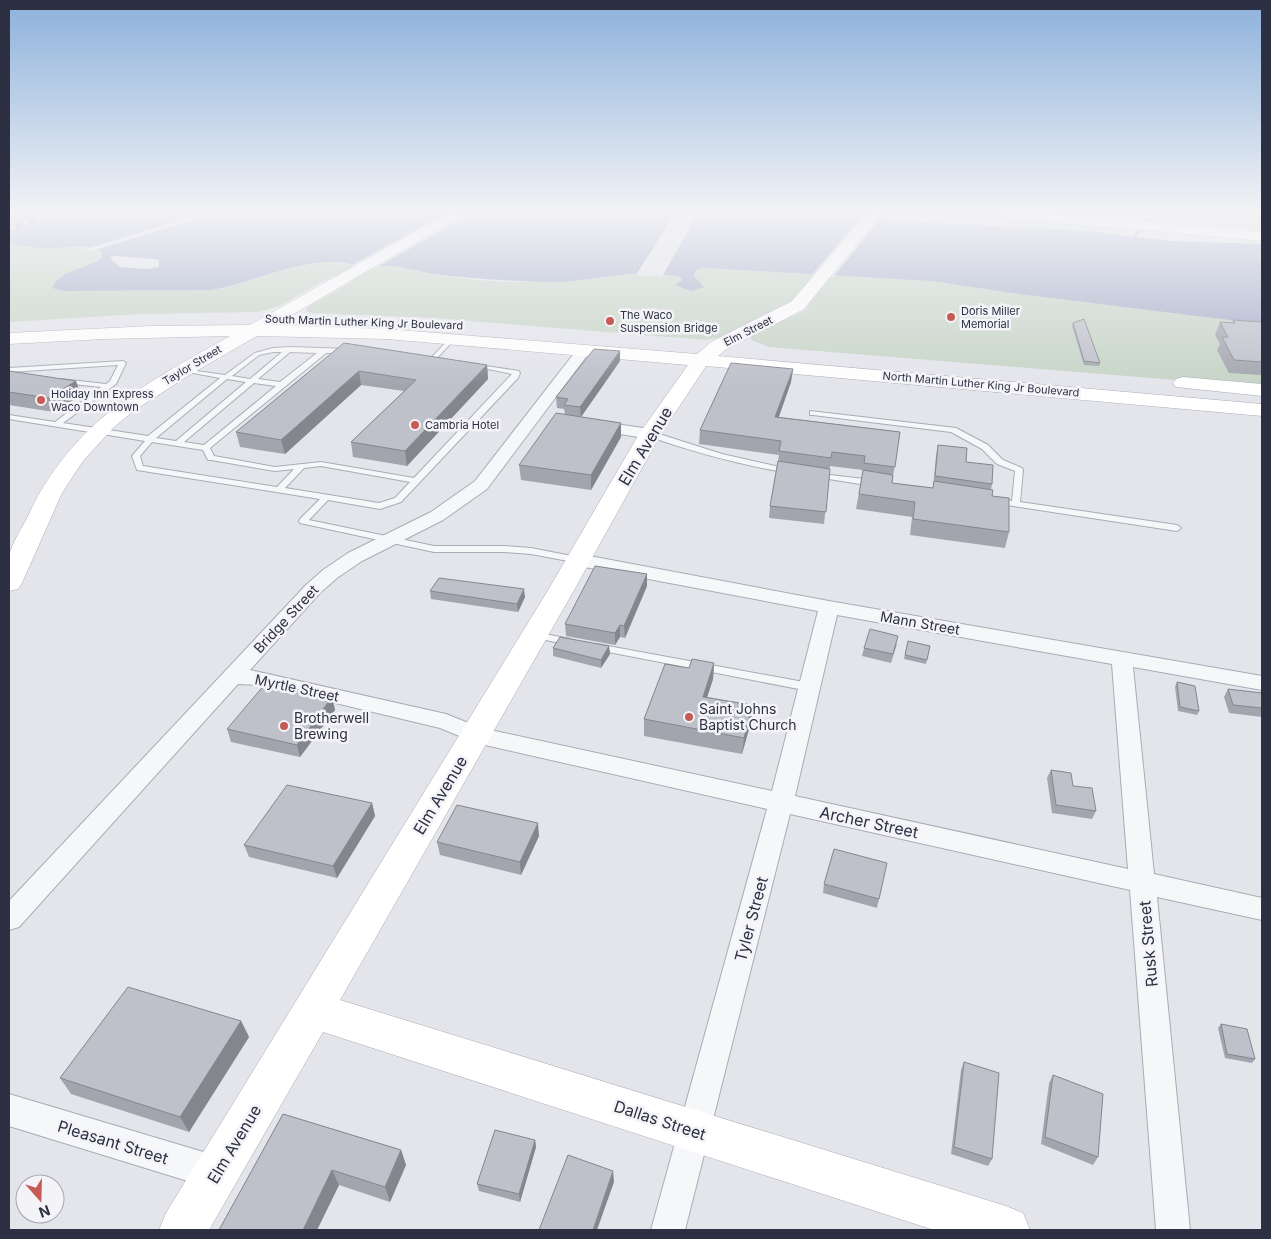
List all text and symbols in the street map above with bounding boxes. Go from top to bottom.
place label: Doris Miller Memorial [961,304,1020,331]
place label: The Waco Suspension Bridge [620,308,718,335]
marker: Doris Miller Memorial [945,311,957,323]
street label: South Martin Luther King Jr Boulevard [265,312,463,332]
street label: Elm Street [721,313,775,349]
marker: The Waco Suspension Bridge [604,315,616,327]
street label: Taylor Street [160,342,224,388]
street label: North Martin Luther King Jr Boulevard [882,368,1080,400]
place label: Holiday Inn Express Waco Downtown [51,387,154,414]
marker: Holiday Inn Express Waco Downtown [35,394,47,406]
street label: Elm Avenue [614,403,676,489]
place label: Cambria Hotel [425,418,499,432]
marker: Cambria Hotel [409,419,421,431]
street label: Bridge Street [250,581,322,656]
street label: Mann Street [879,607,962,638]
street label: Myrtle Street [253,670,341,705]
place label: Saint Johns Baptist Church [699,700,797,733]
place label: Brotherwell Brewing [294,709,369,742]
marker: Saint Johns Baptist Church [683,711,695,723]
marker: Brotherwell Brewing [278,720,290,732]
street label: Elm Avenue [409,752,471,838]
street label: Archer Street [818,802,920,842]
street label: Tyler Street [730,874,772,964]
street label: Rusk Street [1134,900,1162,988]
street label: Dallas Street [612,1096,708,1144]
street label: Elm Avenue [203,1101,265,1187]
street label: Pleasant Street [55,1116,171,1168]
north arrow [15,1174,65,1224]
text: N [37,1202,53,1221]

